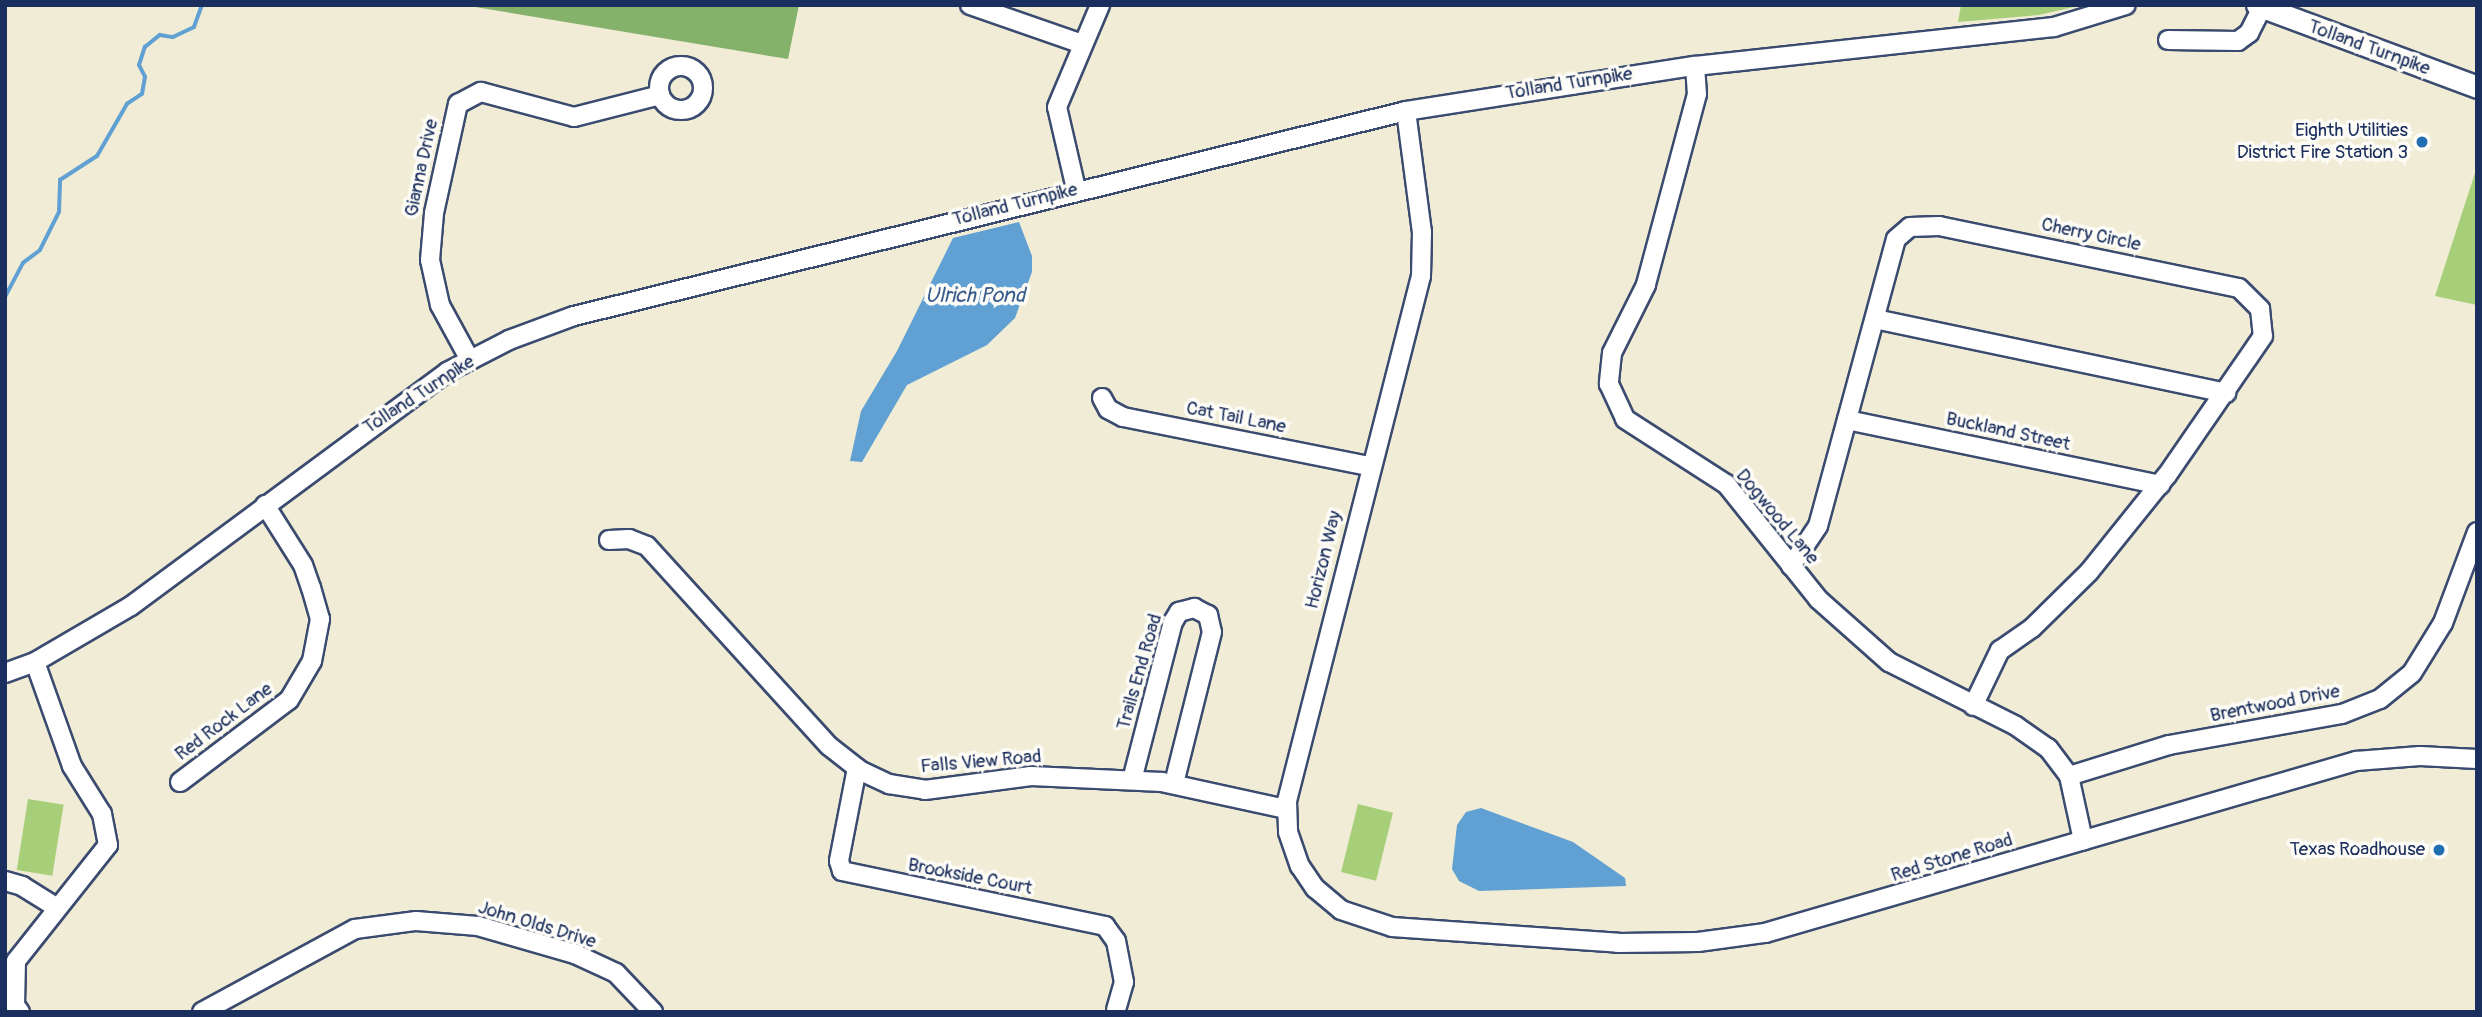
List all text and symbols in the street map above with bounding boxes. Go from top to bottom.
street label: Tolland Turnpike [2305,15,2433,81]
street label: Tolland Turnpike [1504,63,1634,105]
street label: Gianna Drive [401,117,443,219]
place label: Eighth Utilities District Fire Station 3 [2237,120,2408,164]
marker: Eighth Utilities District Fire Station 3 [2414,134,2430,150]
street label: Tolland Turnpike [950,178,1080,232]
street label: Cherry Circle [2039,213,2143,257]
water label: Ulrich Pond [925,283,1025,309]
street label: Tolland Turnpike [359,351,479,439]
street label: Cat Tail Lane [1184,397,1288,439]
street label: Buckland Street [1944,408,2072,456]
street label: Dogwood Lane [1731,465,1823,569]
street label: Horizon Way [1301,509,1347,611]
street label: Trails End Road [1113,611,1167,733]
street label: Red Rock Lane [171,678,277,766]
street label: Brentwood Drive [2208,680,2342,728]
street label: Falls View Road [920,745,1042,779]
street label: Red Stone Road [1888,829,2016,887]
place label: Texas Roadhouse [2289,839,2425,861]
marker: Texas Roadhouse [2431,842,2447,858]
street label: Brookside Court [906,854,1034,900]
street label: John Olds Drive [475,896,599,954]

